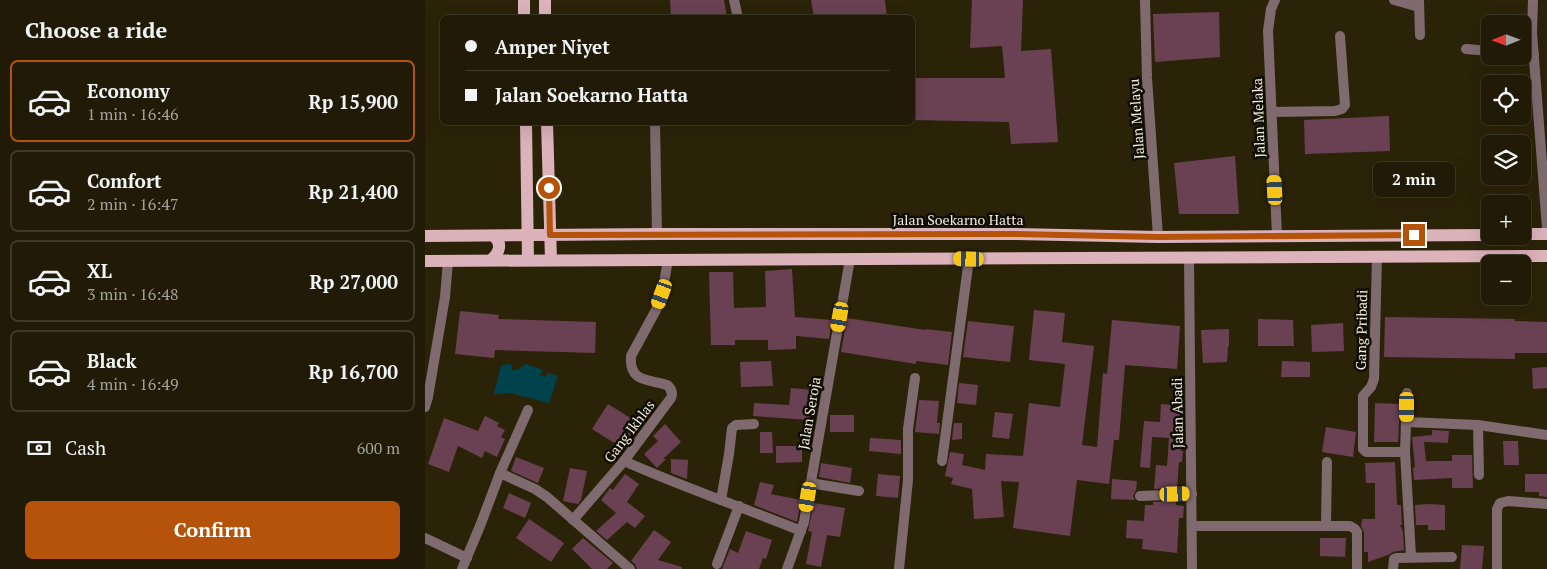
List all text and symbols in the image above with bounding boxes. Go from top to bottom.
text: Choose a ride [25,15,167,44]
north arrow [1481,15,1531,65]
map controls [1481,15,1531,305]
text: Amper Niyet [495,34,610,59]
button: locate [1481,75,1531,125]
text: Economy [87,78,170,103]
street label: Jalan Melayu [1124,78,1148,160]
street label: Jalan Melaka [1247,78,1269,158]
icon: car [27,79,72,124]
text: Jalan Soekarno Hatta [495,82,688,107]
text: Rp 15,900 [309,89,398,114]
text: 1 min · 16:46 [87,103,179,125]
button: layers [1481,135,1531,185]
callout: 2 min [1373,162,1455,198]
text: Comfort [87,168,162,193]
text: 2 min [1392,168,1436,190]
icon: car [27,169,72,214]
car [1266,175,1283,205]
route start [538,177,560,199]
text: Rp 21,400 [309,179,398,204]
text: 2 min · 16:47 [87,193,179,215]
button: + [1481,195,1531,245]
street label: Jalan Soekarno Hatta [893,210,1023,229]
route end [1403,224,1425,246]
car [953,251,984,267]
button: − [1481,255,1531,305]
text: XL [87,258,112,283]
icon: car [27,259,72,304]
text: Rp 27,000 [310,269,398,294]
car [649,277,674,311]
text: 3 min · 16:48 [87,283,179,305]
street label: Gang Pribadi [1351,290,1371,370]
car [830,301,849,333]
text: Black [87,348,137,373]
icon: car [27,349,72,394]
text: Rp 16,700 [309,359,398,384]
text: 4 min · 16:49 [87,373,179,395]
street label: Jalan Seroja [793,375,825,451]
street label: Jalan Abadi [1167,377,1187,449]
car [1399,392,1414,422]
street label: Gang Ikhlas [599,396,659,466]
icon: cash [25,434,53,462]
text: Cash [65,435,106,460]
text: 600 m [357,437,400,459]
car [798,481,817,513]
car [1159,486,1190,502]
button: Confirm [25,501,400,559]

